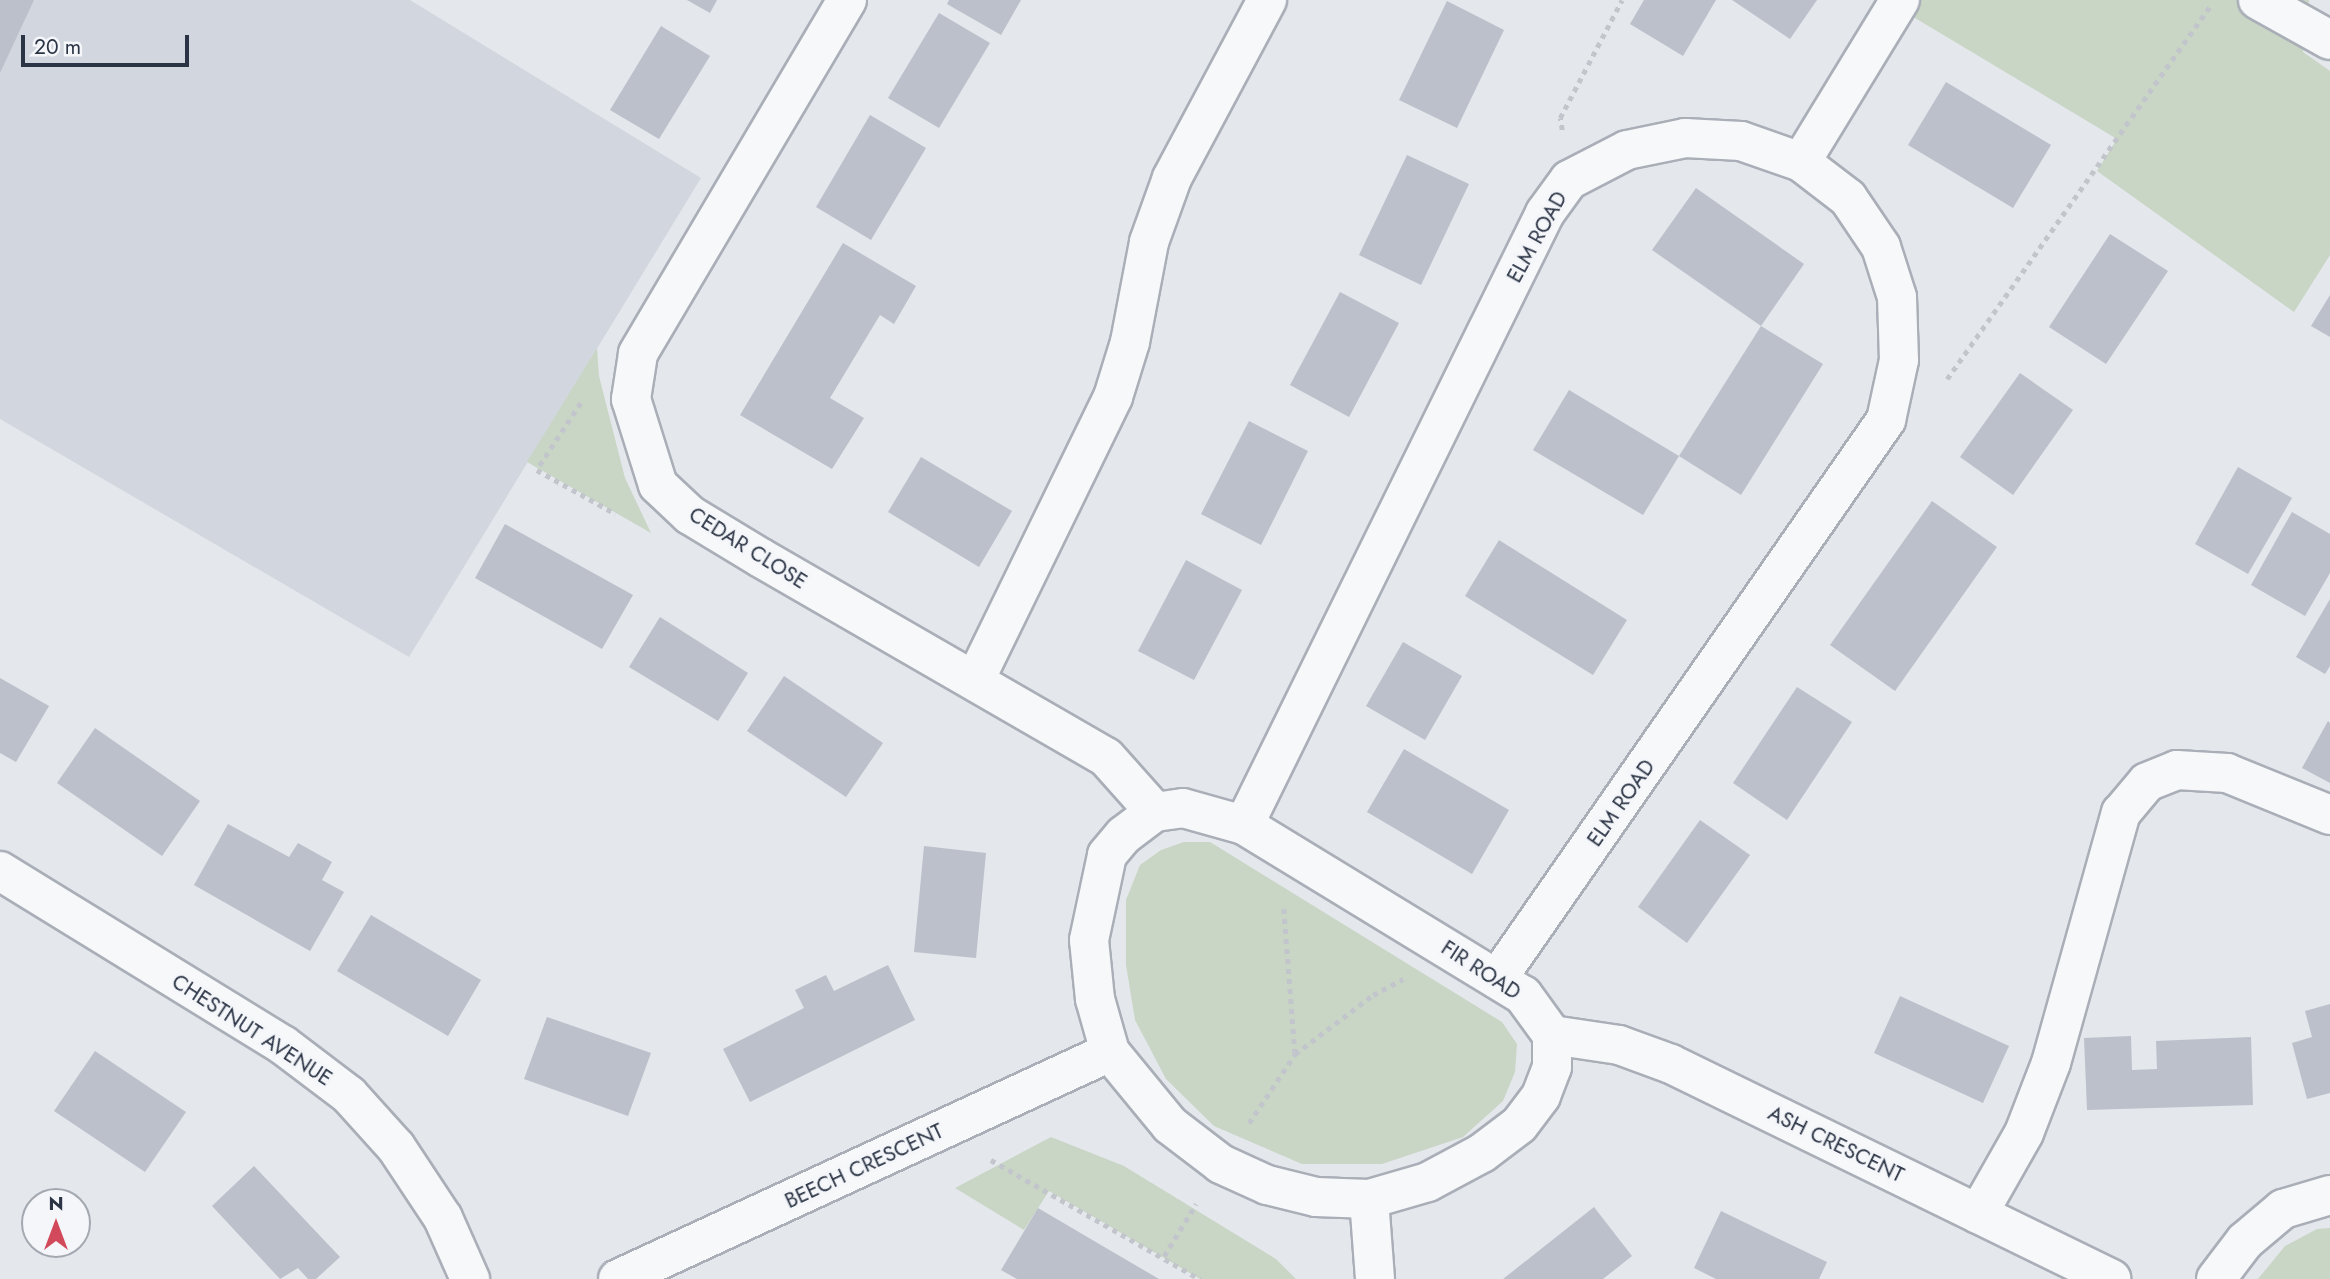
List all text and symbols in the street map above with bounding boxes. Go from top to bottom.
scale bar [24,21,192,65]
text: 20 m [34,32,81,62]
street label: ELM ROAD [1502,187,1572,287]
street label: CEDAR CLOSE [684,502,812,594]
street label: ELM ROAD [1582,755,1660,851]
street label: FIR ROAD [1437,935,1525,1005]
street label: CHESTNUT AVENUE [167,969,337,1091]
street label: ASH CRESCENT [1764,1100,1908,1188]
street label: BEECH CRESCENT [781,1118,947,1214]
north arrow [21,1188,91,1258]
text: N [48,1190,64,1217]

